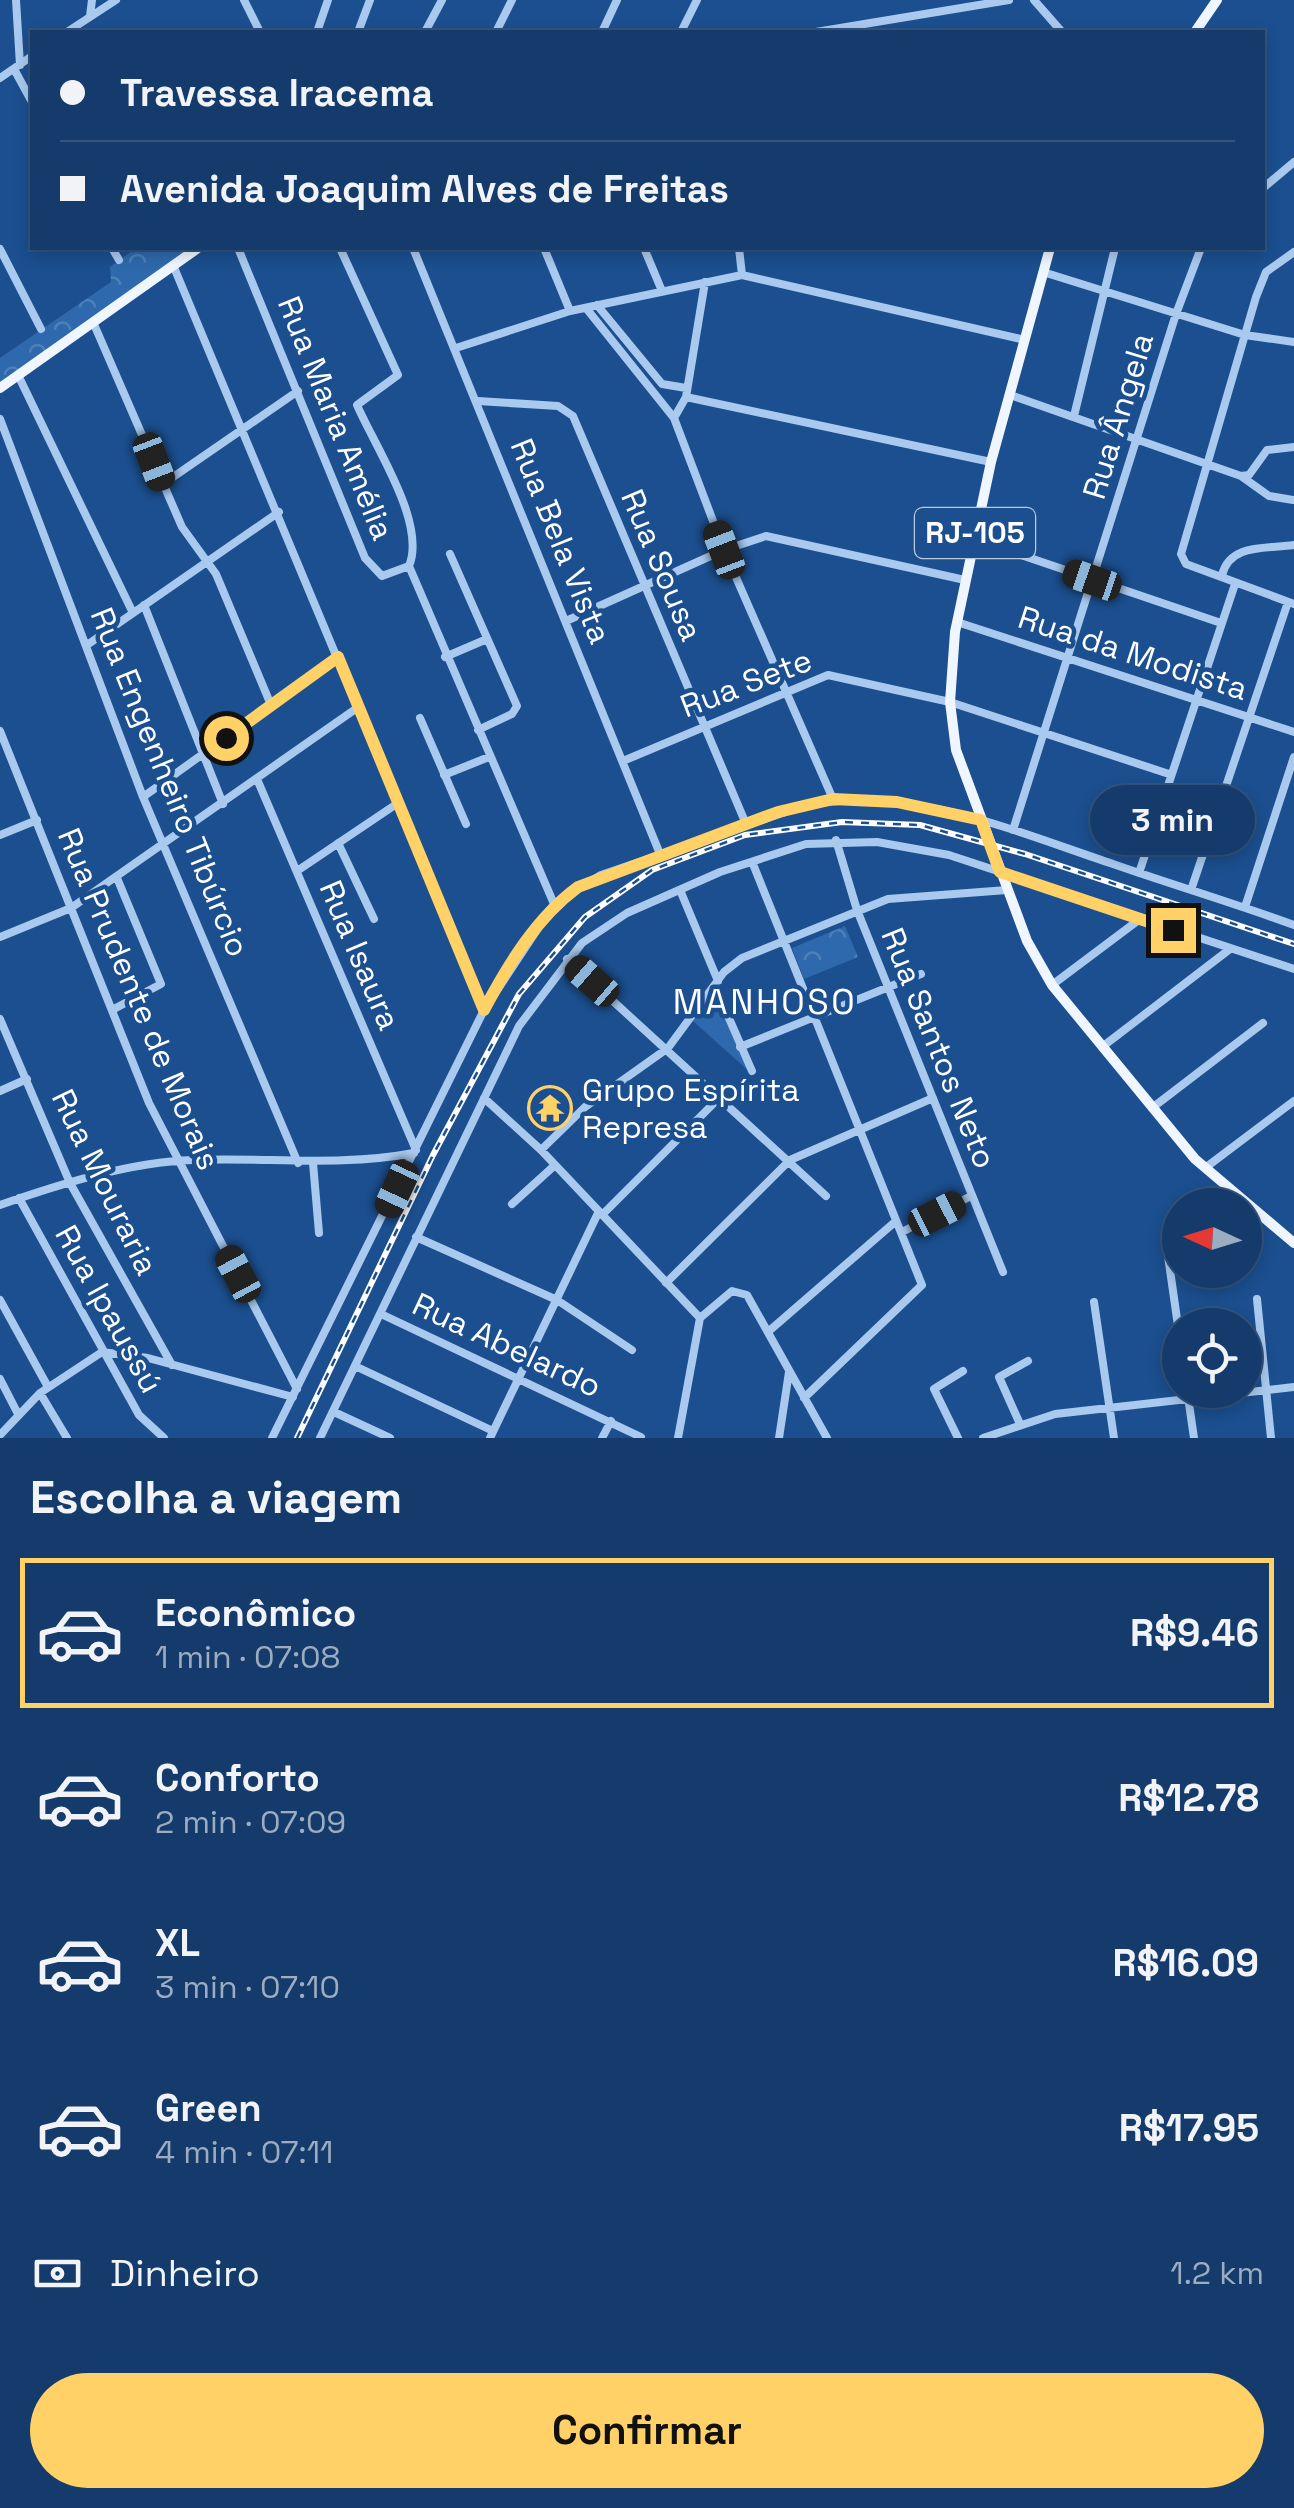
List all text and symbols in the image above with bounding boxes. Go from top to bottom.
text: Travessa Iracema [120,69,434,117]
text: Avenida Joaquim Alves de Freitas [120,165,729,213]
street label: Rua Maria Amélia [269,290,403,546]
street label: Rua Ângela [1074,328,1162,504]
car [129,429,179,495]
street label: Rua Bela Vista [502,433,620,649]
street label: Rua Sousa [612,483,712,647]
road number: RJ-105 [915,508,1035,558]
car [699,517,749,583]
car [1059,556,1125,604]
street label: Rua da Modista [1013,597,1253,709]
street label: Rua Engenheiro Tibúrcio [82,602,258,962]
street label: Rua Sete [675,640,817,726]
route start [204,716,249,761]
callout: 3 min [1090,785,1256,855]
text: 3 min [1131,800,1214,840]
street label: Rua Prudente de Morais [49,822,229,1176]
street label: Rua Isaura [311,874,409,1036]
route end [1151,908,1196,953]
street label: Rua Santos Neto [872,922,1006,1174]
car [560,950,624,1012]
district label: MANHOSO [673,980,857,1024]
place label: Grupo Espírita Represa [582,1070,800,1147]
street label: Rua Mouraria [43,1083,167,1281]
temple icon: Grupo Espírita Represa [527,1085,573,1131]
car [371,1155,423,1223]
car [903,1187,971,1241]
north arrow [1162,1188,1262,1288]
map controls [1162,1188,1262,1408]
street label: Rua Ipaussú [46,1218,172,1400]
car [211,1240,265,1308]
street label: Rua Abelardo [406,1284,608,1406]
button: locate [1162,1308,1262,1408]
text: Escolha a viagem [30,1469,402,1526]
icon: car [35,1588,125,1678]
text: Econômico [155,1589,356,1637]
text: R$9.46 [1130,1609,1259,1657]
text: 1 min · 07:08 [155,1637,341,1677]
icon: car [35,1753,125,1843]
text: Conforto [155,1754,320,1802]
text: R$12.78 [1118,1774,1259,1822]
text: 2 min · 07:09 [155,1802,346,1842]
icon: car [35,1918,125,2008]
text: XL [155,1919,200,1967]
text: R$16.09 [1112,1939,1259,1987]
text: 3 min · 07:10 [155,1967,340,2007]
icon: car [35,2083,125,2173]
text: Green [155,2084,262,2132]
text: R$17.95 [1119,2104,1259,2152]
text: 4 min · 07:11 [155,2132,333,2172]
icon: cash [30,2246,85,2301]
text: Dinheiro [110,2249,260,2297]
text: 1.2 km [1170,2253,1264,2293]
button: Confirmar [30,2373,1264,2488]

